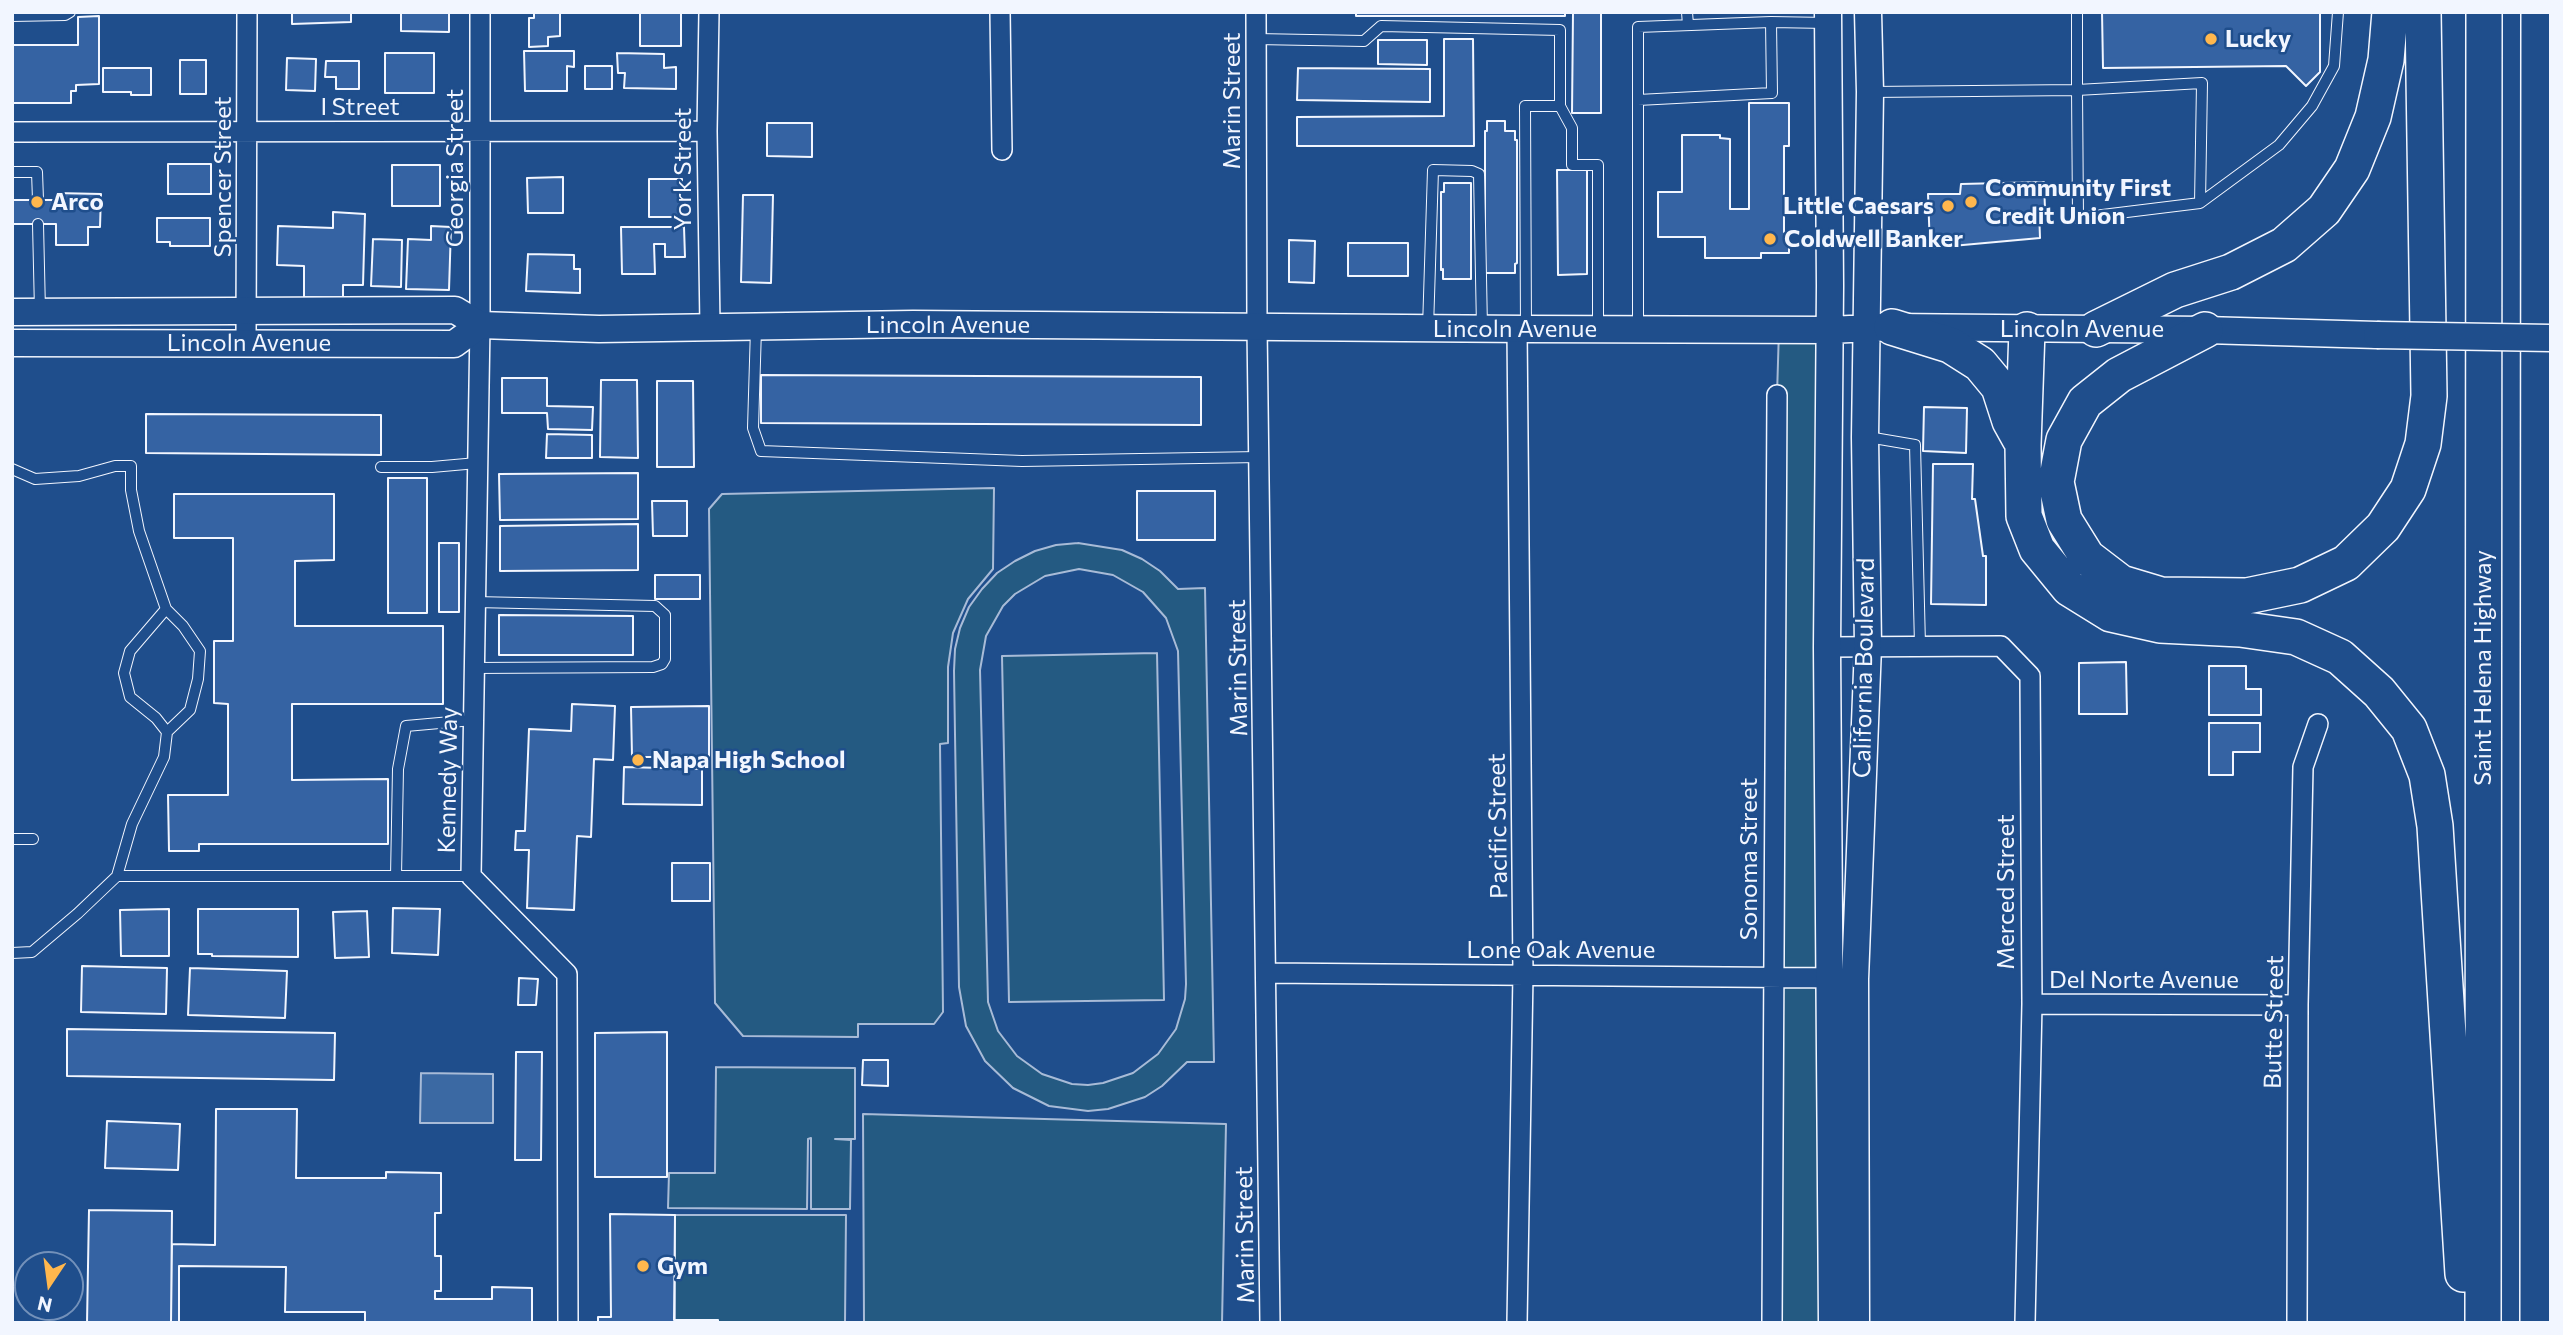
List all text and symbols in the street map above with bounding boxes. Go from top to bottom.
place label: Lucky [2225,25,2291,53]
marker: Lucky [2203,31,2219,47]
street label: Marin Street [1218,32,1246,170]
street label: Georgia Street [441,89,469,247]
street label: I Street [320,93,400,121]
street label: Spencer Street [209,96,237,258]
street label: York Street [669,108,697,230]
place label: Community First Credit Union [1985,174,2171,230]
place label: Arco [51,188,104,216]
place label: Little Caesars [1783,192,1934,220]
marker: Arco [29,194,45,210]
marker: Community First Credit Union [1963,194,1979,210]
marker: Little Caesars [1940,198,1956,214]
place label: Coldwell Banker [1784,225,1963,253]
marker: Coldwell Banker [1762,231,1778,247]
street label: Lincoln Avenue [866,311,1030,339]
street label: Lincoln Avenue [1433,315,1597,343]
street label: Lincoln Avenue [2000,315,2164,343]
street label: Lincoln Avenue [167,329,331,357]
street label: Saint Helena Highway [2469,550,2497,786]
street label: California Boulevard [1848,558,1880,778]
street label: Marin Street [1222,599,1254,737]
street label: Kennedy Way [432,706,464,854]
place label: Napa High School [652,746,846,774]
marker: Napa High School [630,752,646,768]
street label: Pacific Street [1482,753,1514,899]
street label: Sonoma Street [1735,778,1763,940]
street label: Merced Street [1992,814,2020,970]
street label: Lone Oak Avenue [1467,936,1655,964]
street label: Butte Street [2258,955,2290,1089]
street label: Del Norte Avenue [2049,966,2239,994]
street label: Marin Street [1229,1166,1261,1304]
north arrow [14,1251,84,1321]
place label: Gym [657,1252,708,1280]
marker: Gym [635,1258,651,1274]
text: N [35,1292,54,1318]

